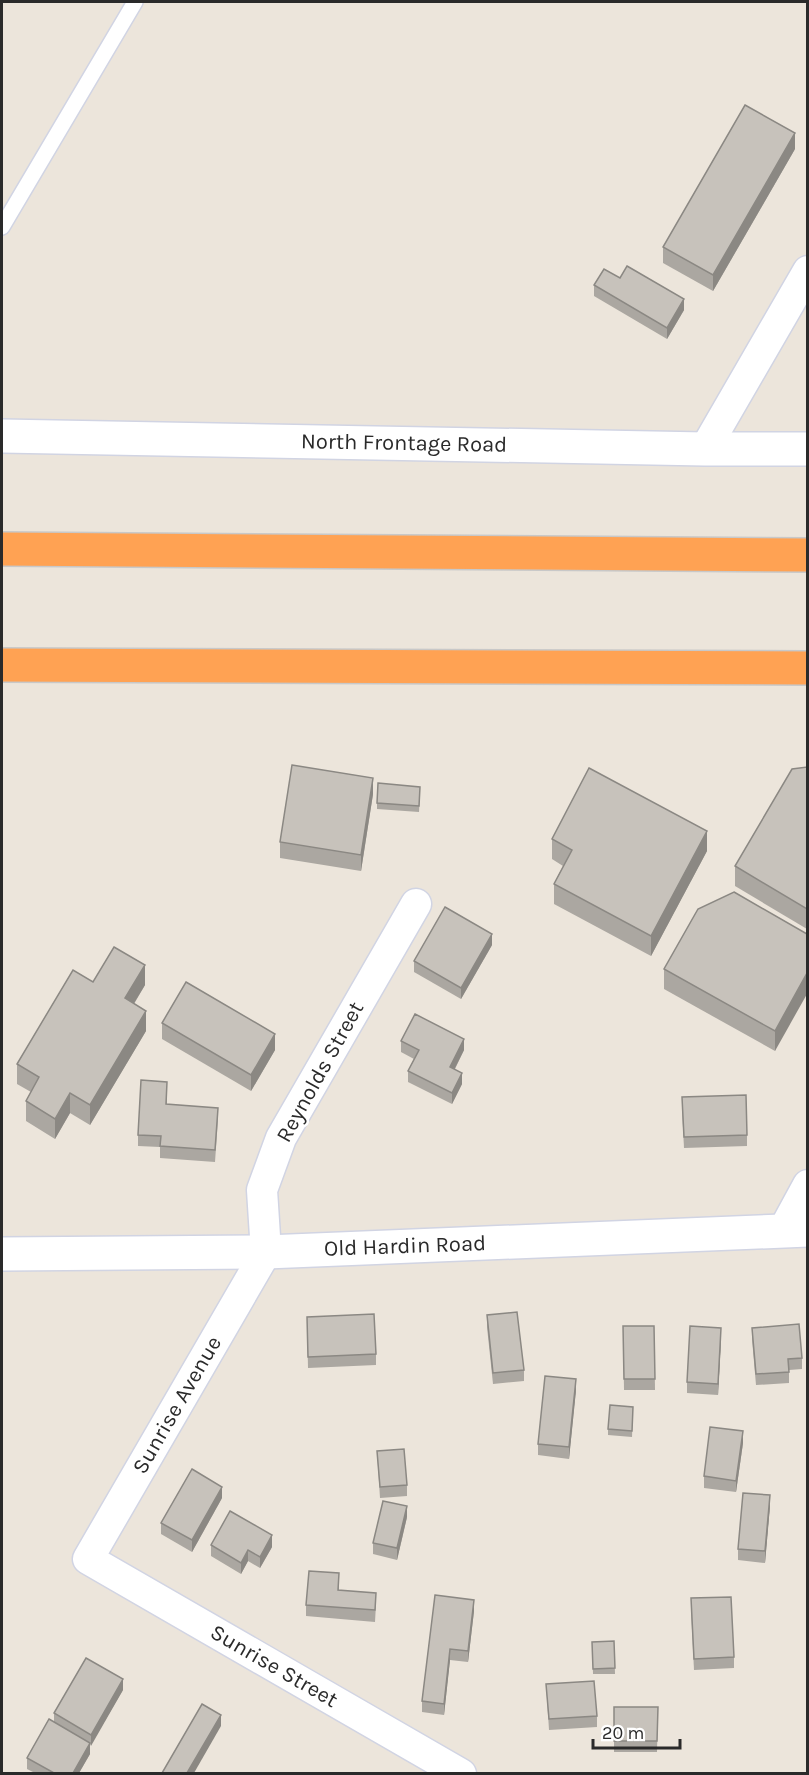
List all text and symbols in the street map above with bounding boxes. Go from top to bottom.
street label: North Frontage Road [301,428,507,458]
street label: Reynolds Street [271,997,369,1147]
street label: Old Hardin Road [324,1230,486,1262]
street label: Sunrise Avenue [127,1331,227,1479]
street label: Sunrise Street [206,1619,342,1713]
scale bar [593,1712,680,1750]
text: 20 m [602,1722,644,1744]

